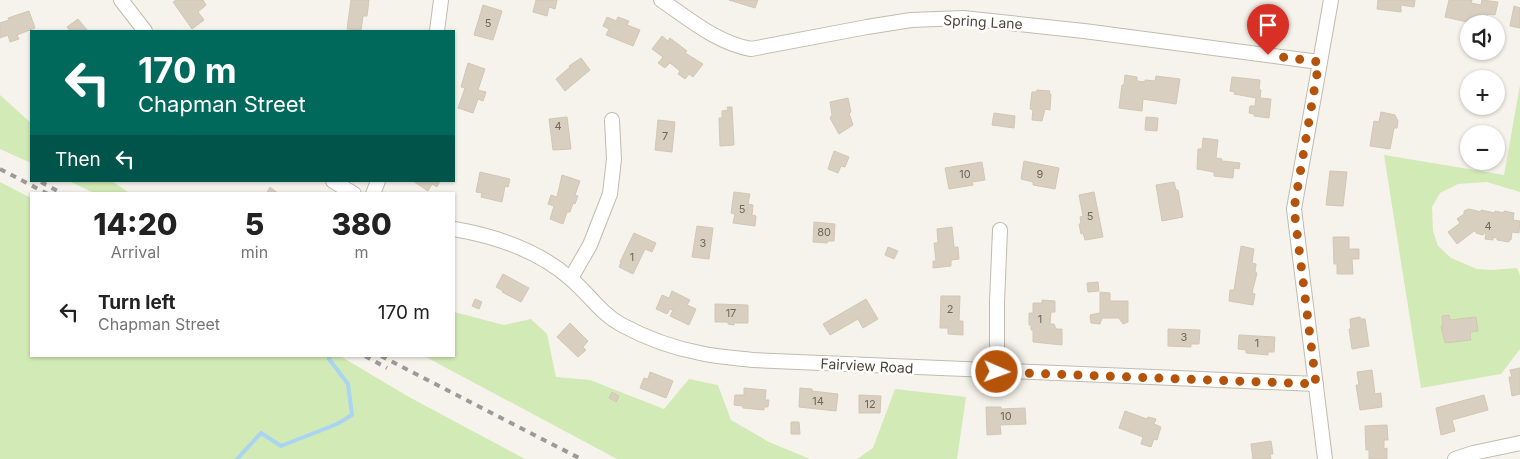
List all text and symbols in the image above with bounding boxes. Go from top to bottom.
pin [1247,4,1289,55]
street label: Spring Lane [943,11,1023,32]
icon: arrive [1254,11,1282,39]
map controls [1460,15,1505,170]
button: sound [1460,15,1505,60]
house number: 5 [485,16,492,30]
text: 170 m [138,49,237,91]
icon: left [55,50,120,115]
button: + [1460,70,1505,115]
text: Chapman Street [138,91,306,117]
house number: 4 [554,119,562,133]
button: − [1460,125,1505,170]
house number: 7 [662,129,668,143]
icon: left [111,145,139,173]
text: Then [55,148,101,171]
house number: 10 [959,167,971,181]
house number: 9 [1037,167,1044,181]
house number: 5 [739,202,746,216]
text: 14:20 [93,206,178,242]
text: 5 [245,206,264,242]
text: 380 [331,206,392,242]
house number: 5 [1087,209,1094,223]
house number: 4 [1484,219,1492,233]
house number: 80 [817,225,831,239]
house number: 3 [700,236,707,250]
text: Arrival [111,242,160,262]
text: min [241,242,268,262]
text: m [355,242,369,262]
house number: 1 [630,250,634,264]
text: Turn left [98,291,176,314]
icon: left [55,298,83,326]
text: 170 m [378,301,430,324]
house number: 2 [947,302,953,316]
house number: 17 [726,306,736,320]
house number: 1 [1038,312,1042,326]
text: Chapman Street [98,314,220,334]
house number: 3 [1181,330,1188,344]
house number: 1 [1255,336,1259,350]
position arrow [970,345,1022,397]
street label: Fairview Road [820,355,914,376]
house number: 14 [812,394,824,408]
house number: 12 [864,397,876,411]
house number: 10 [1000,409,1012,423]

